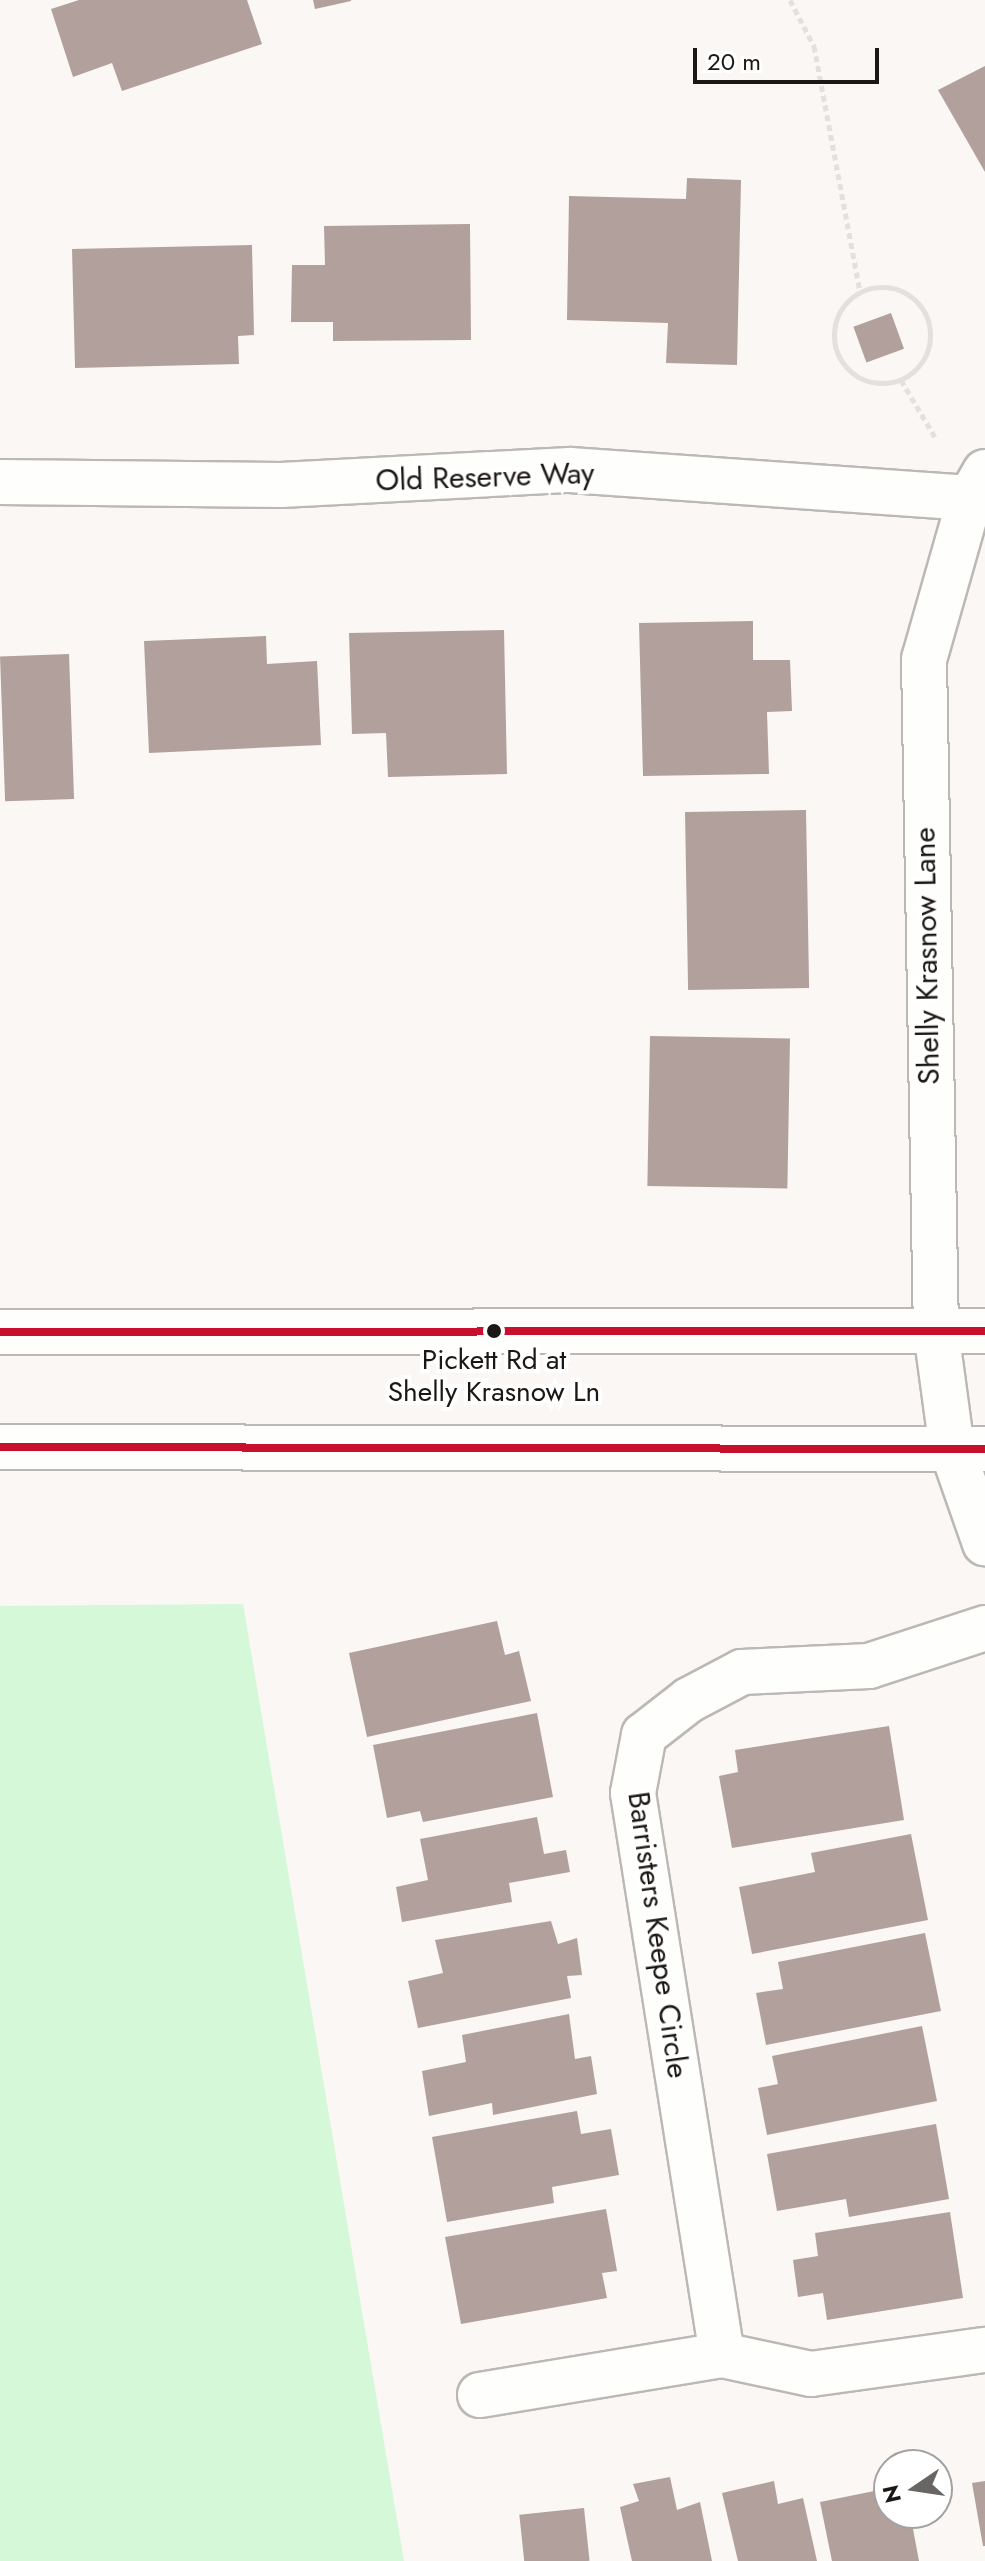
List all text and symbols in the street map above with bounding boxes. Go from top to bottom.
scale bar [697,32,883,82]
text: 20 m [707,44,761,79]
street label: Old Reserve Way [375,455,595,499]
street label: Shelly Krasnow Lane [907,827,947,1085]
marker: Pickett Rd at Shelly Krasnow Ln [486,1323,502,1339]
place label: Pickett Rd at Shelly Krasnow Ln [388,1343,600,1409]
street label: Barristers Keepe Circle [620,1789,696,2081]
north arrow [873,2449,953,2529]
text: N [874,2482,909,2506]

